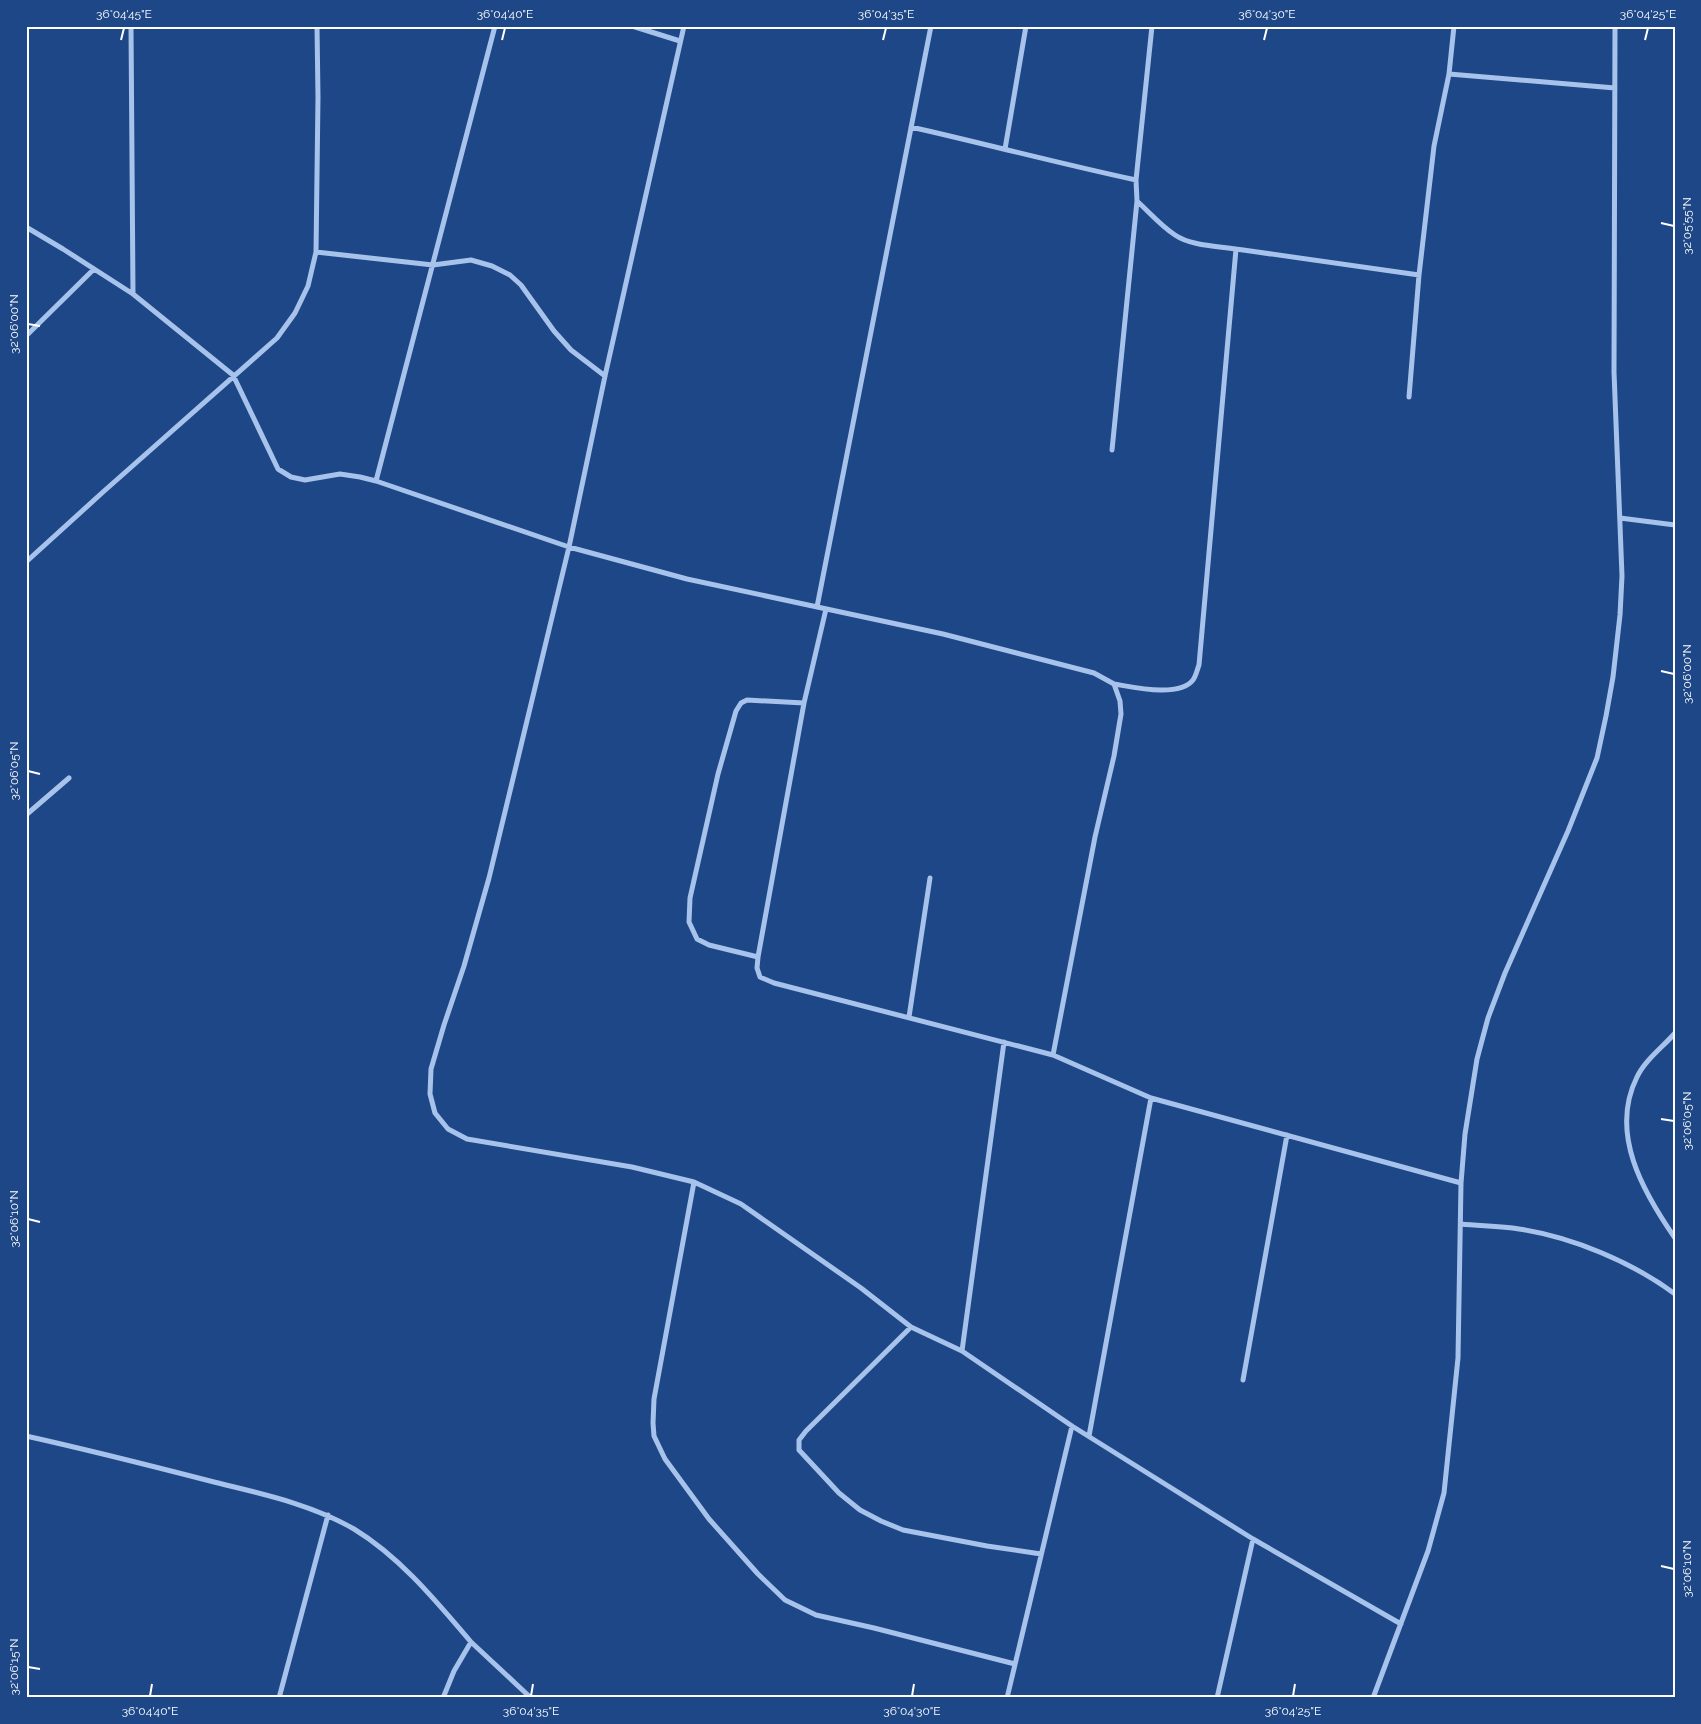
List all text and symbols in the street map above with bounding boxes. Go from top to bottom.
text: 36°04'45"E [96,7,152,21]
text: 36°04'40"E [477,7,533,21]
text: 36°04'35"E [858,7,914,21]
text: 36°04'30"E [1238,7,1296,21]
text: 36°04'25"E [1620,7,1676,21]
text: 32°05'55"N [1680,197,1694,255]
text: 32°06'00"N [7,294,21,354]
text: 32°06'00"N [1680,644,1694,704]
text: 32°06'05"N [7,741,21,801]
text: 32°06'05"N [1680,1091,1694,1151]
text: 32°06'10"N [7,1190,21,1248]
text: 32°06'10"N [1680,1540,1694,1598]
text: 32°06'15"N [7,1639,21,1695]
text: 36°04'40"E [122,1704,178,1718]
text: 36°04'35"E [503,1704,559,1718]
text: 36°04'30"E [883,1704,941,1718]
text: 36°04'25"E [1265,1704,1321,1718]

